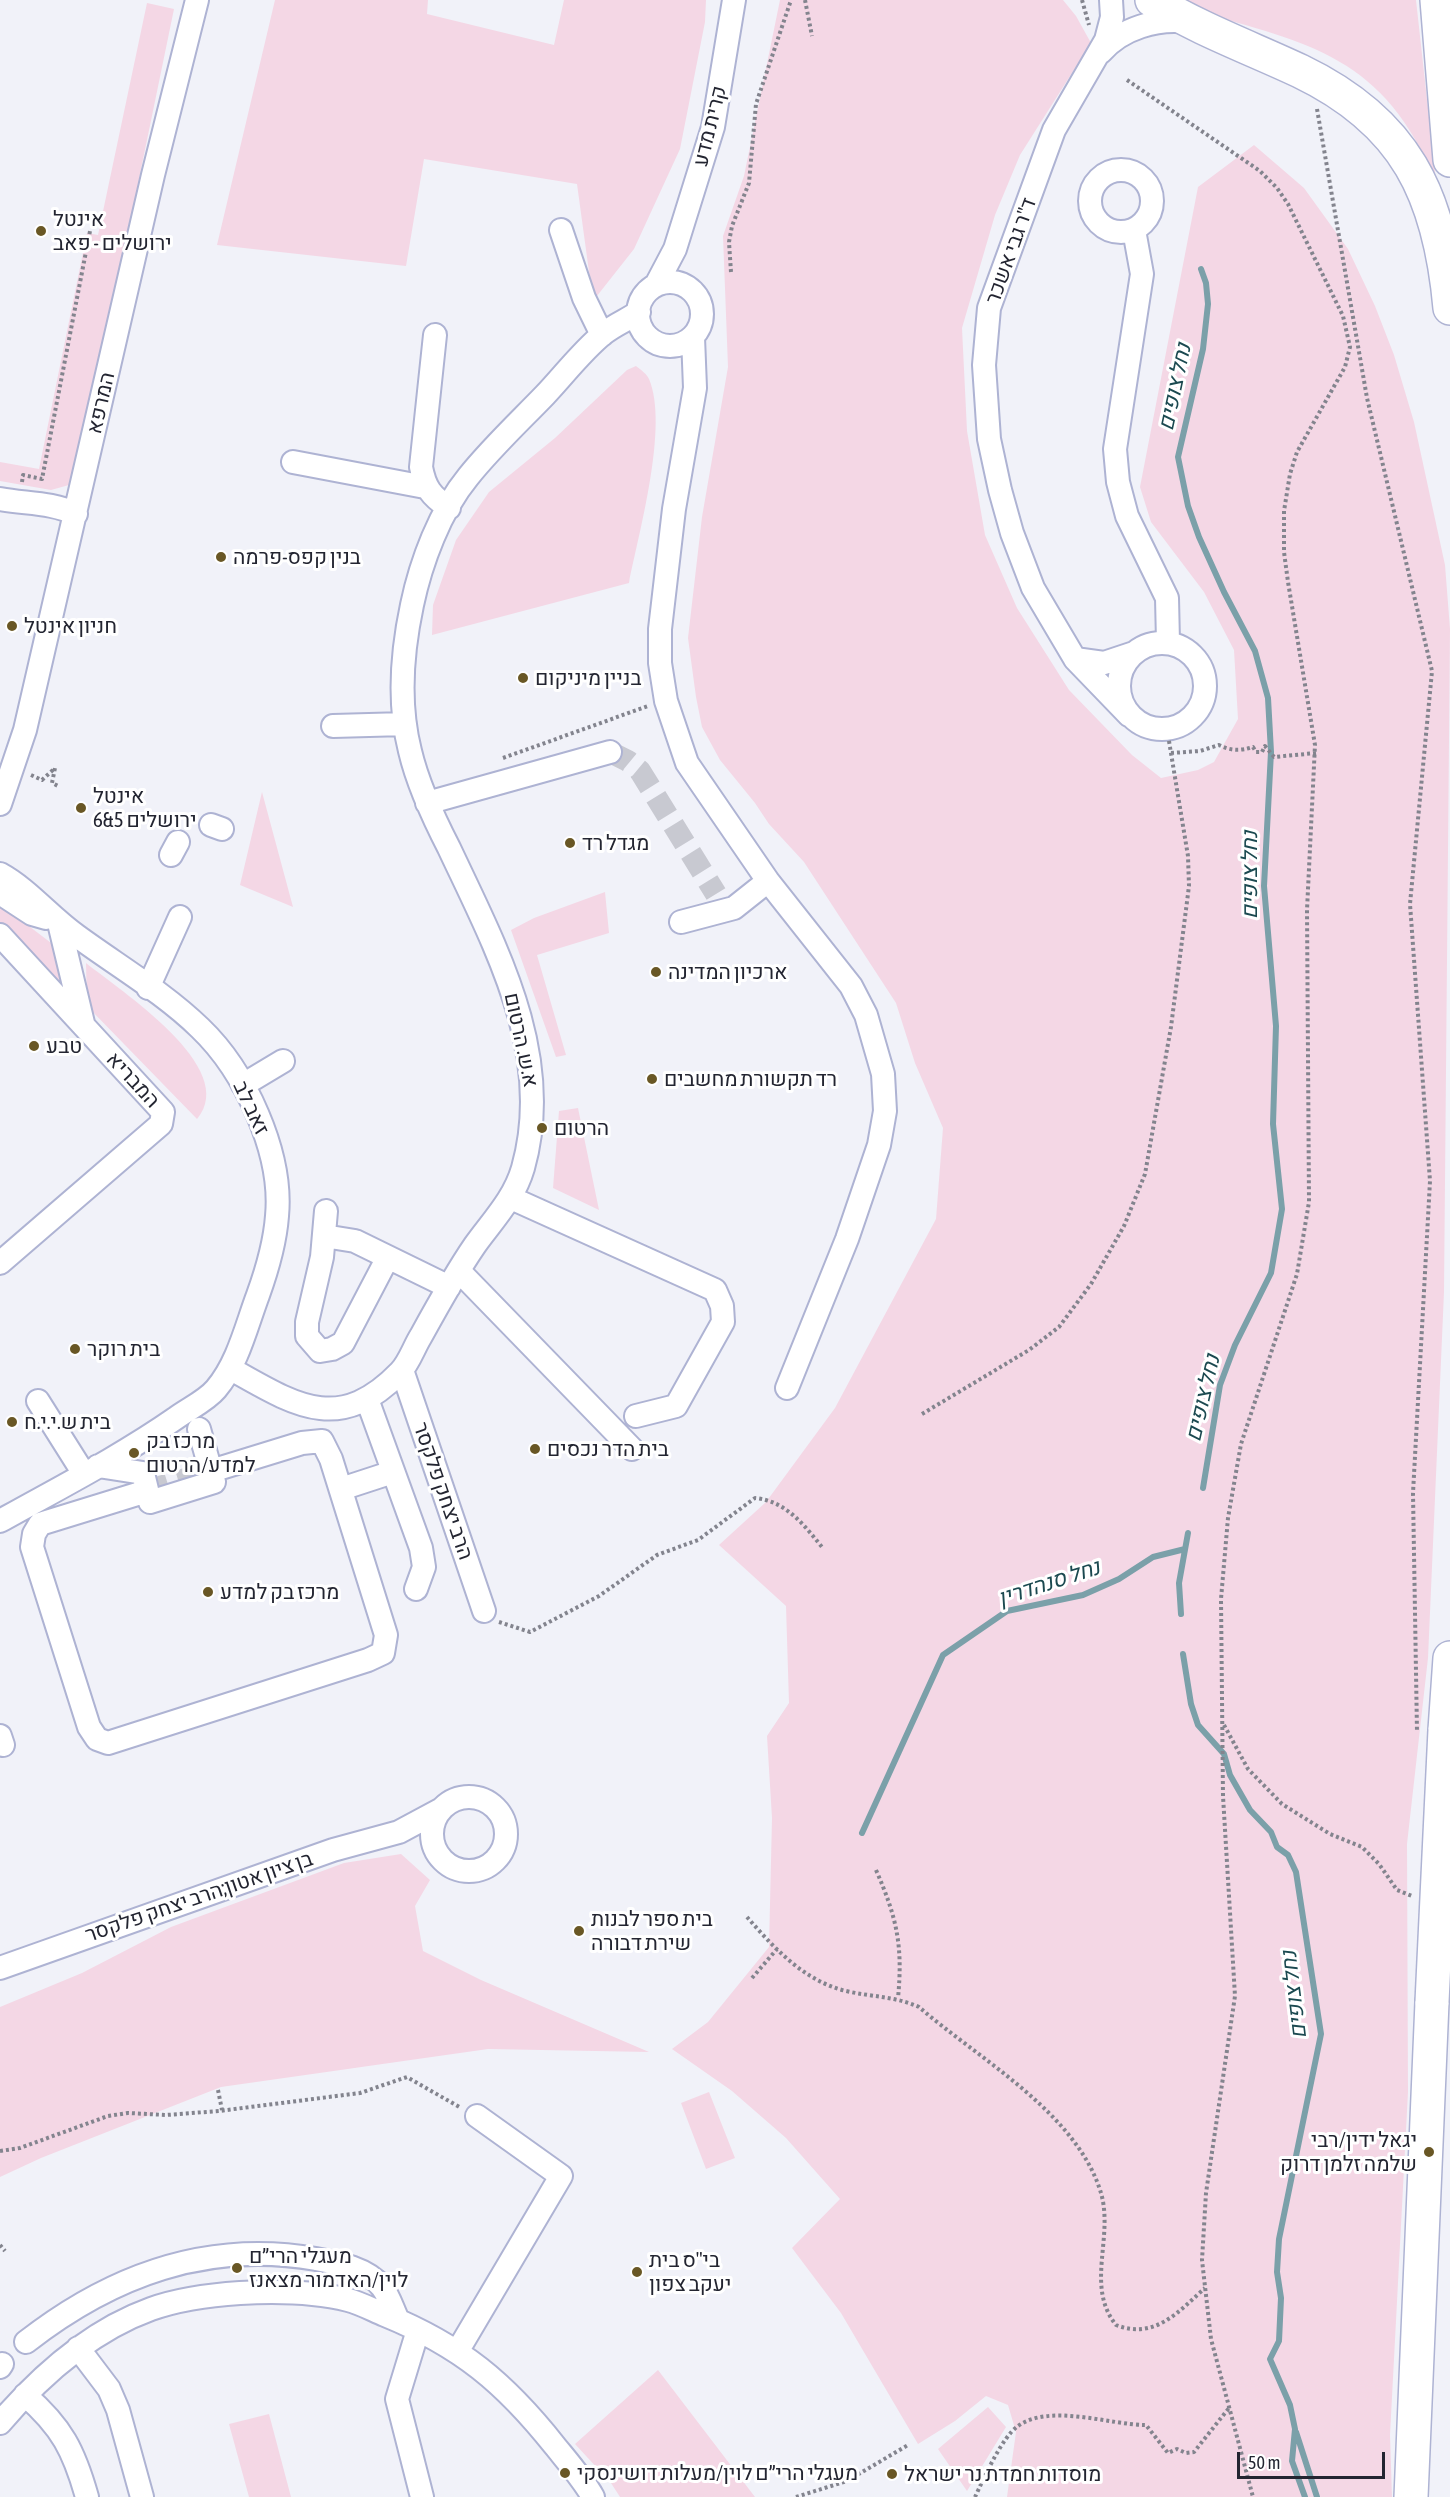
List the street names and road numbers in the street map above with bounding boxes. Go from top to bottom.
street label: קרית מדע [688,83,732,169]
street label: ד"ר גבי אשכר [980,194,1042,308]
street label: המרפא [82,370,120,436]
street label: א.ש. הרטום [499,991,543,1089]
street label: המבריא [101,1047,165,1113]
street label: זאב לב [228,1077,274,1139]
street label: הרב יצחק פלקסר [408,1419,478,1563]
street label: בן ציון אטון;הרב יצחק פלקסר [82,1846,316,1948]

